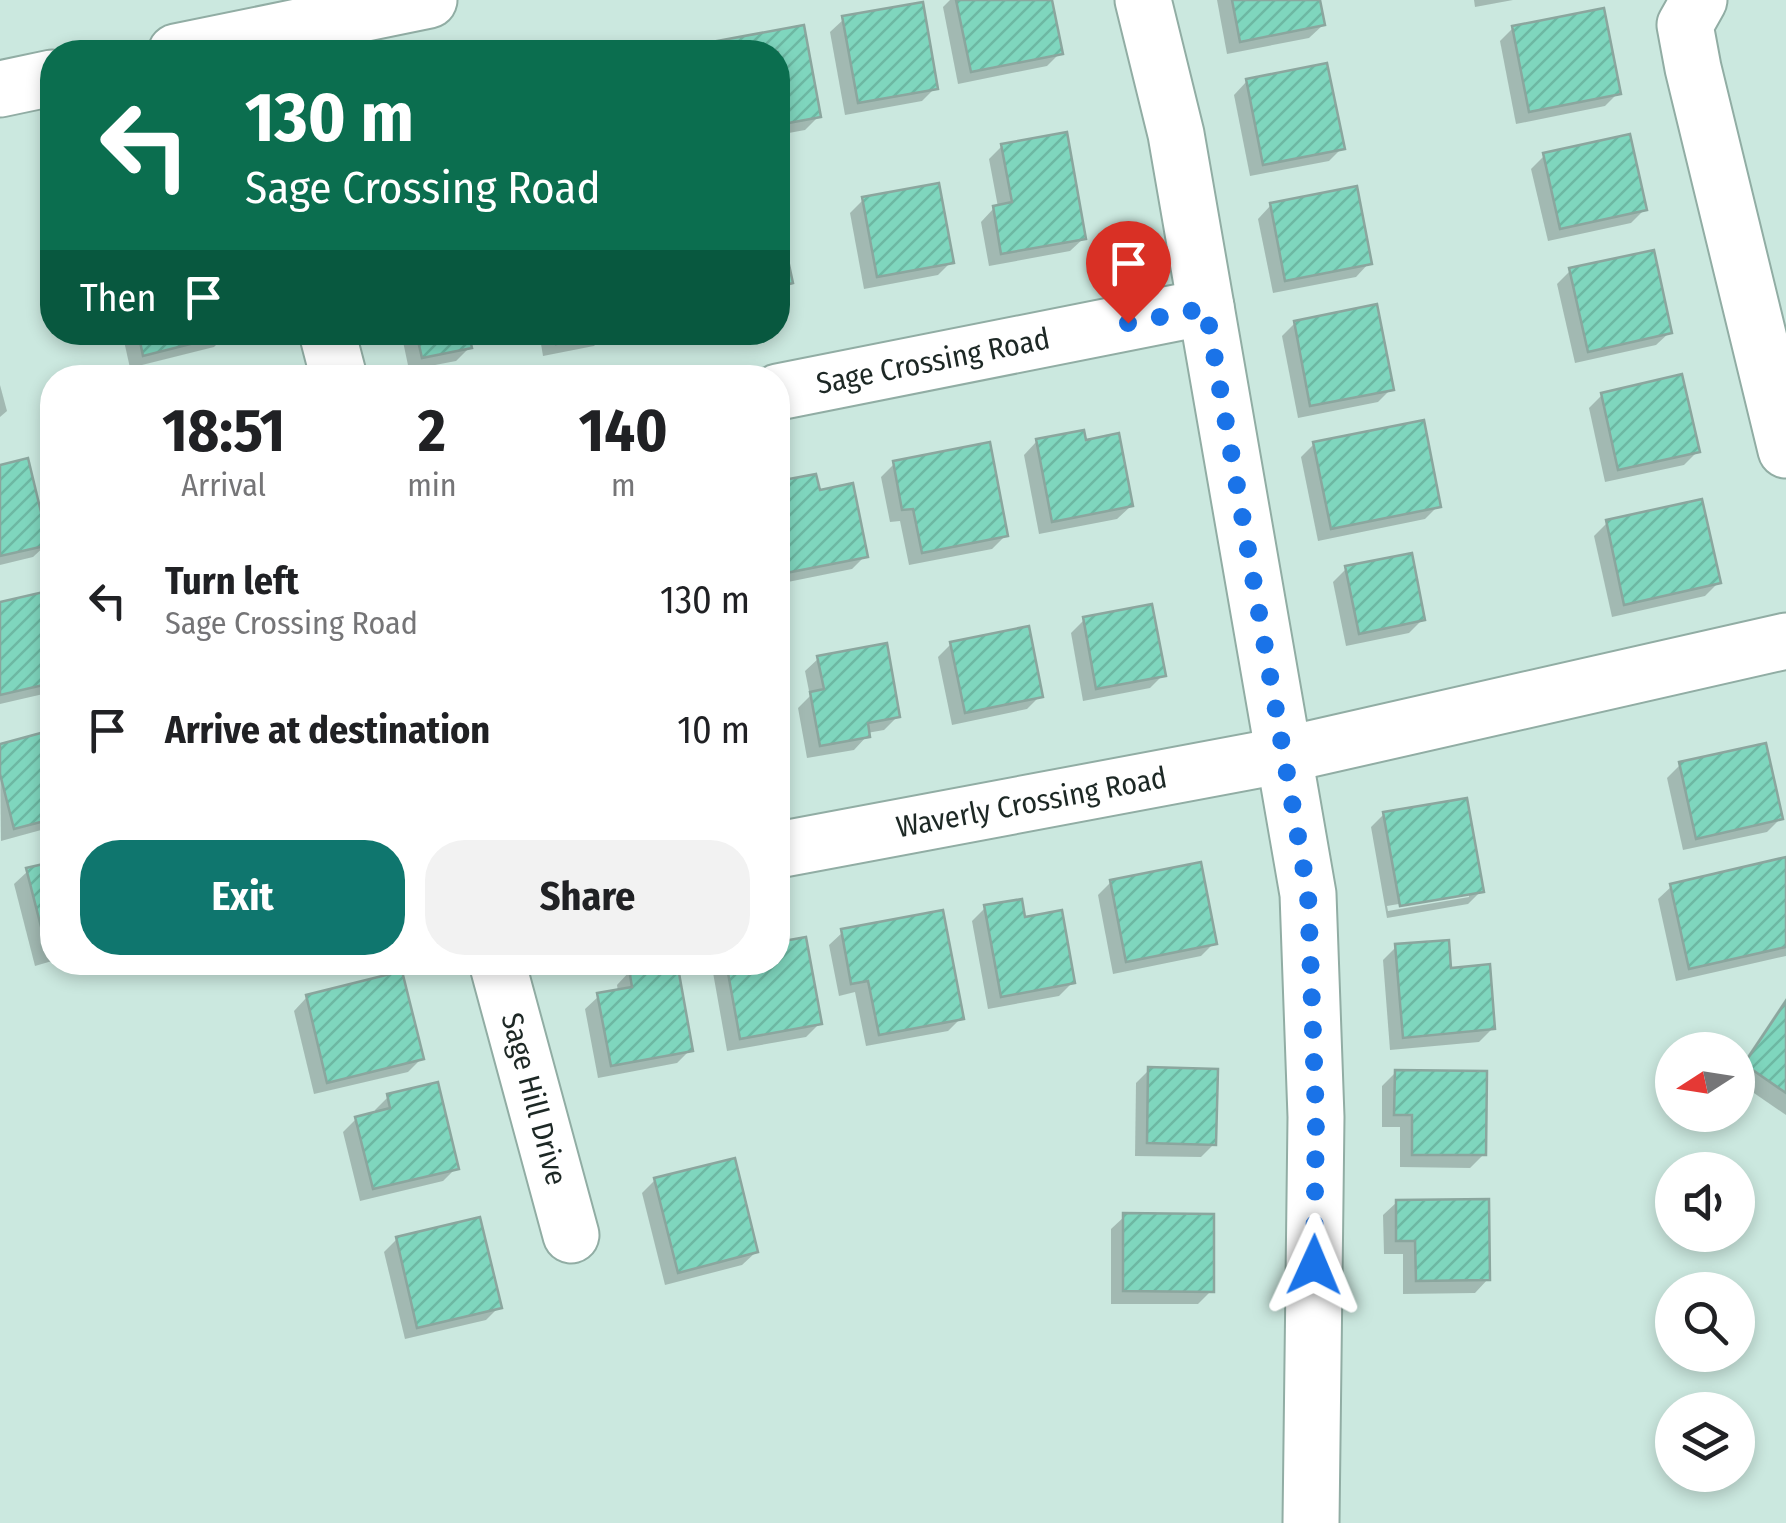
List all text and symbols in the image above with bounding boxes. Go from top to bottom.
text: 130 m [245,76,414,160]
icon: left [80,80,210,210]
text: Sage Crossing Road [245,161,601,215]
pin [1086,221,1171,324]
icon: arrive [1101,236,1156,291]
icon: arrive [176,270,231,325]
text: Then [80,275,156,321]
street label: Sage Crossing Road [813,320,1053,402]
text: 18:51 [162,395,285,467]
text: 2 [418,395,446,467]
text: 140 [579,395,668,467]
text: Arrival [181,466,266,504]
text: min [407,466,457,504]
text: m [611,466,636,504]
text: Turn left [165,558,299,604]
icon: left [80,573,135,628]
text: 130 m [660,577,750,623]
text: Sage Crossing Road [165,604,418,642]
icon: arrive [80,703,135,758]
text: Arrive at destination [165,707,490,753]
text: 10 m [677,707,750,753]
street label: Waverly Crossing Road [893,759,1170,845]
button: Exit [80,840,405,955]
button: Share [425,840,750,955]
street label: Sage Hill Drive [494,1009,575,1189]
north arrow [1655,1032,1755,1132]
map controls [1655,1032,1755,1492]
button: sound [1655,1152,1755,1252]
position arrow [1262,1213,1366,1317]
button: search [1655,1272,1755,1372]
button: layers [1655,1392,1755,1492]

